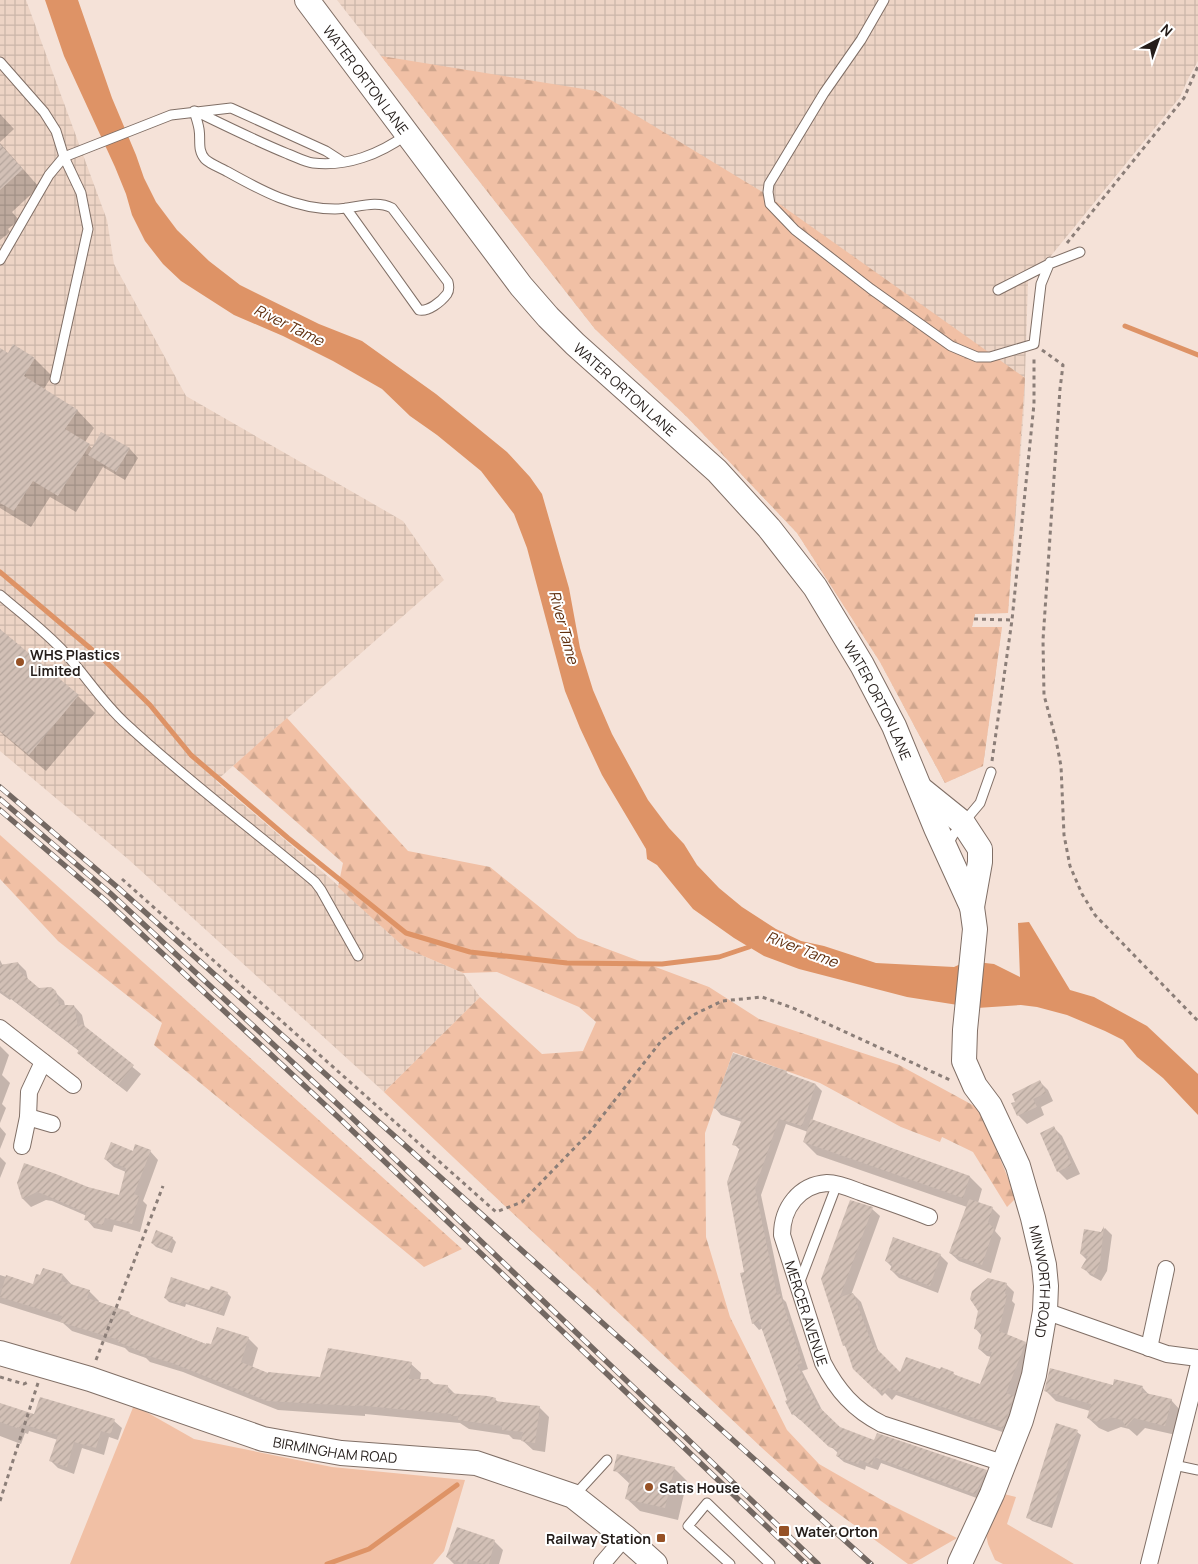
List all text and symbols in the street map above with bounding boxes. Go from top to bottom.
north arrow [1133,15,1183,65]
text: N [1157,19,1177,40]
street label: WATER ORTON LANE [319,21,413,138]
water label: River Tame [251,299,328,351]
street label: WATER ORTON LANE [570,338,681,440]
water label: River Tame [544,588,584,667]
street label: WATER ORTON LANE [840,637,916,763]
place label: WHS Plastics Limited [30,645,120,680]
marker: WHS Plastics Limited [14,656,26,668]
water label: River Tame [763,926,842,973]
street label: MINWORTH ROAD [1025,1223,1056,1340]
street label: MERCER AVENUE [781,1258,833,1369]
street label: BIRMINGHAM ROAD [272,1432,398,1467]
place label: Satis House [659,1478,740,1497]
marker: Satis House [643,1481,655,1493]
place label: Water Orton [795,1522,878,1541]
marker: Water Orton [777,1524,791,1538]
place label: Railway Station [546,1529,651,1548]
marker: Railway Station [655,1532,667,1544]

